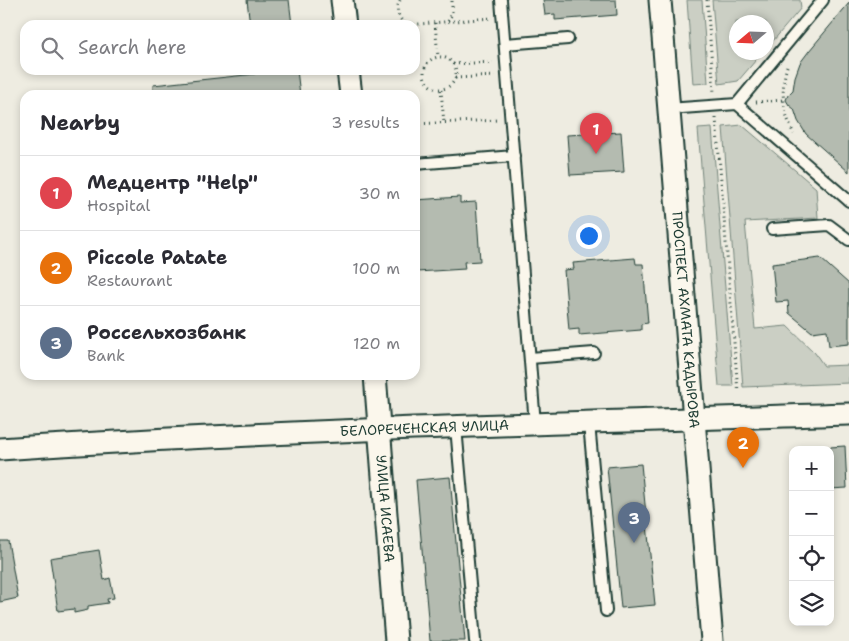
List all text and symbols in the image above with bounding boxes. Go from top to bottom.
north arrow [729,15,774,60]
search box [20,20,420,75]
icon: search [38,34,66,62]
text: Search here [78,35,187,60]
text: Nearby [40,109,120,137]
text: 3 results [331,112,400,133]
pin: 1 [580,113,612,154]
text: Медцентр "Help" [87,170,258,195]
text: 1 [52,183,60,204]
text: 30 m [359,183,400,204]
text: Hospital [87,195,150,216]
street label: ПРОСПЕКТ АХМАТА КАДЫРОВА [668,211,704,429]
your location [576,223,602,249]
text: Piccole Patate [87,245,227,270]
text: 2 [50,258,62,279]
text: 100 m [352,258,400,279]
text: Restaurant [87,270,173,291]
text: Россельхозбанк [87,320,246,345]
text: 3 [50,333,62,354]
text: 120 m [353,333,400,354]
text: Bank [87,345,125,366]
street label: БЕЛОРЕЧЕНСКАЯ УЛИЦА [340,416,509,440]
pin: 2 [727,427,759,468]
map controls [789,446,834,626]
button: + [789,446,834,491]
street label: УЛИЦА ИСАЕВА [372,454,399,563]
button: − [789,491,834,536]
pin: 3 [618,502,650,543]
button: locate [789,536,834,581]
button: layers [789,581,834,626]

